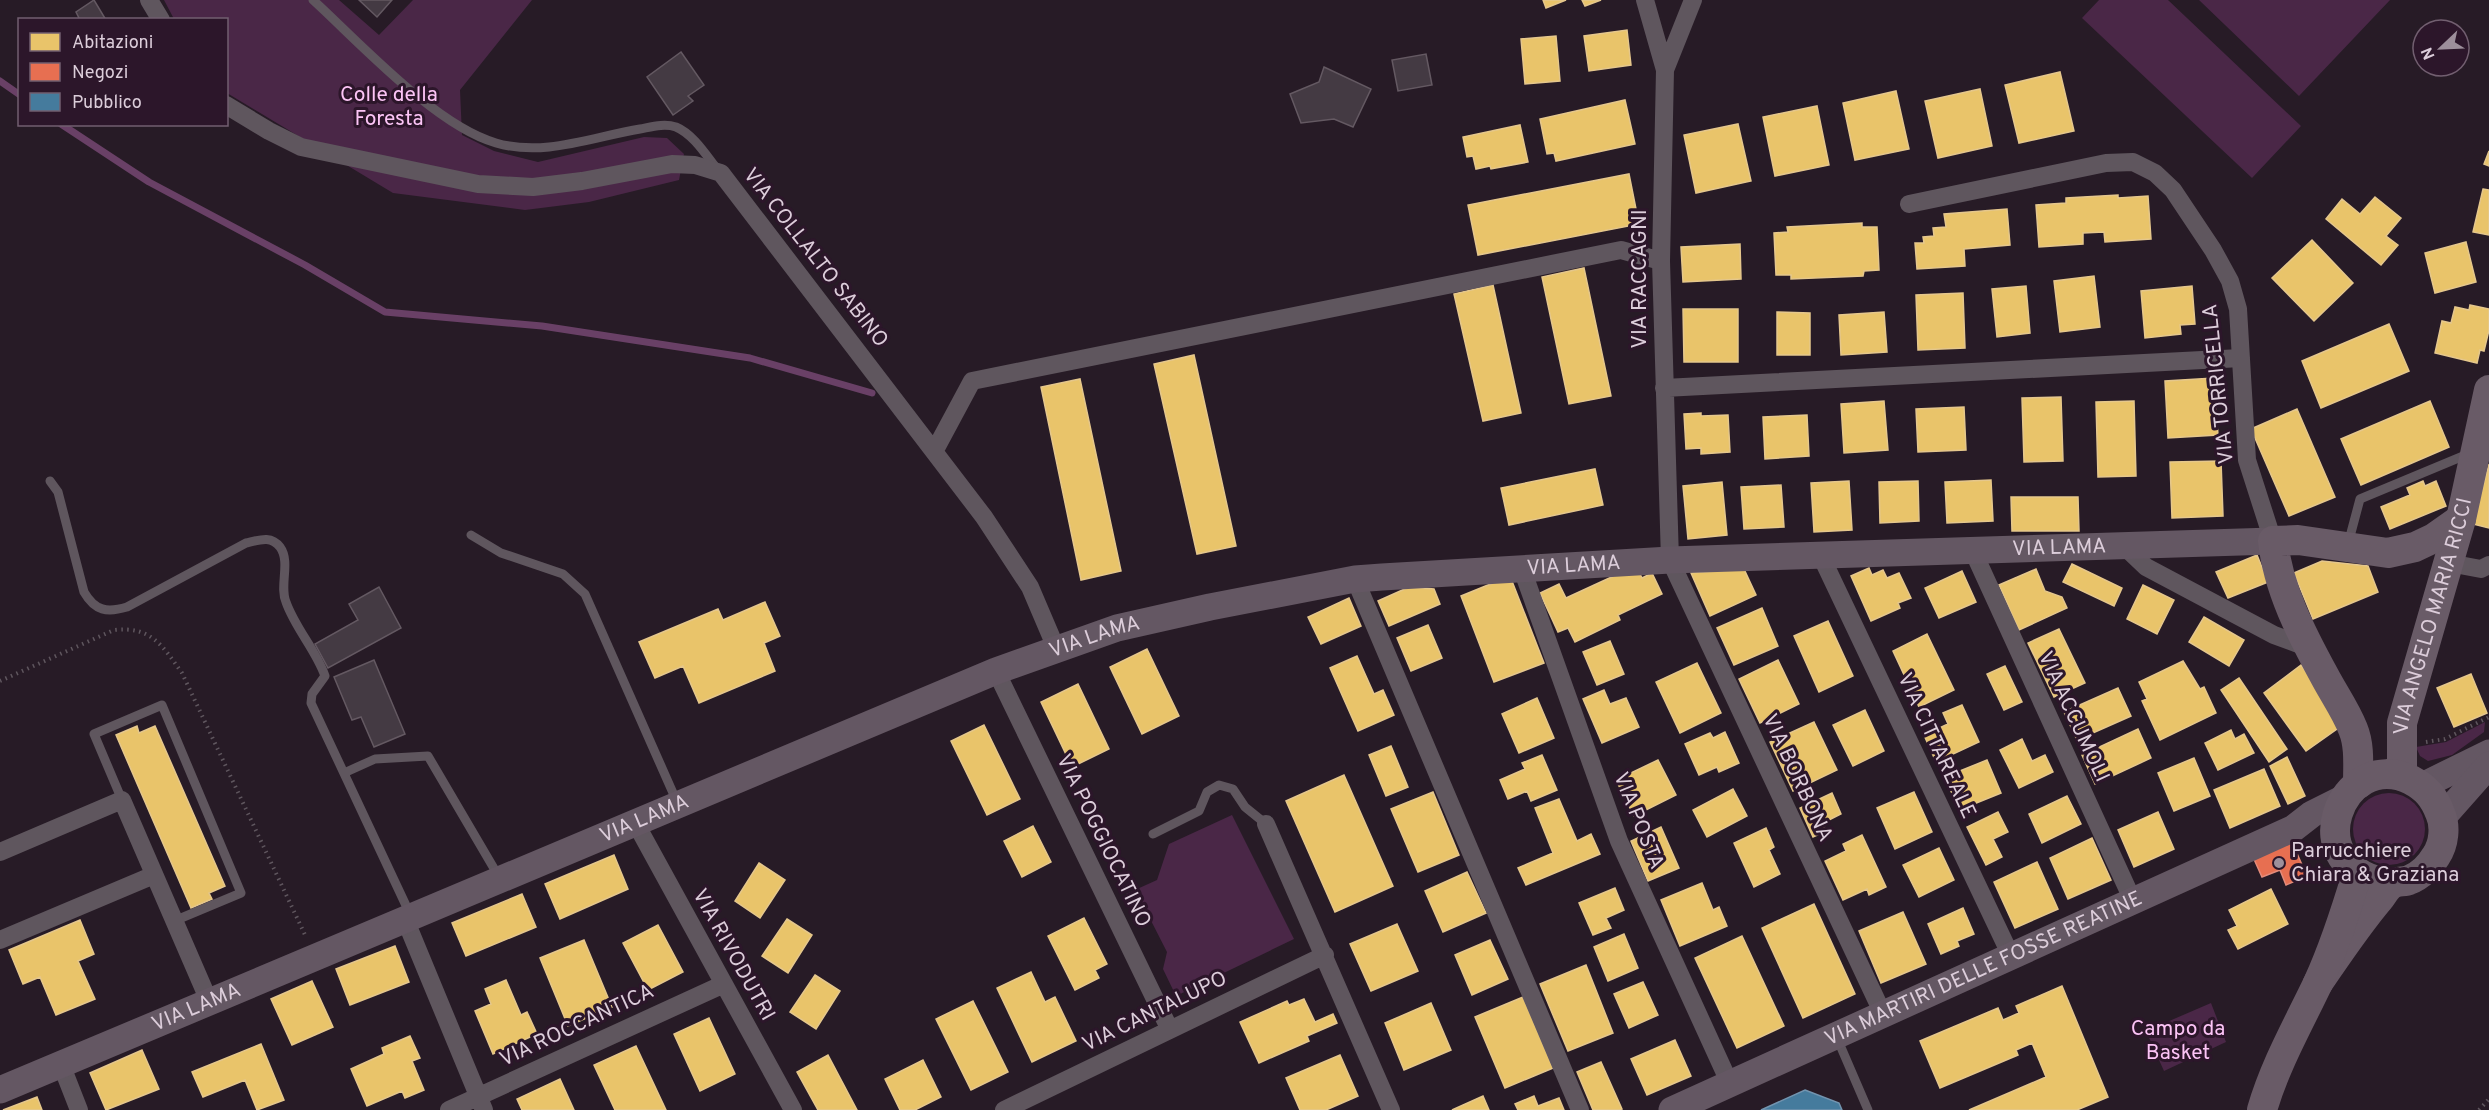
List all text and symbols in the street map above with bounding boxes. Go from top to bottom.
legend [18,18,228,126]
north arrow [2411,18,2471,78]
text: Abitazioni [72,32,153,55]
text: N [2418,44,2440,62]
text: Negozi [72,62,128,85]
park label: Colle della Foresta [340,82,438,133]
text: Pubblico [72,92,142,115]
street label: VIA COLLALTO SABINO [736,163,894,353]
street label: VIA RACCAGNI [1627,209,1654,349]
street label: VIA TORRICELLA [2197,302,2241,466]
street label: VIA ANGELO MARIA RICCI [2389,495,2479,735]
street label: VIA LAMA [2012,533,2107,563]
street label: VIA LAMA [1526,549,1621,582]
street label: VIA LAMA [1045,610,1143,665]
street label: VIA ACCUMOLI [2031,647,2115,787]
street label: VIA CITTAREALE [1890,669,1982,823]
street label: VIA BORBONA [1756,710,1838,846]
street label: VIA POGGIOCATINO [1049,750,1157,932]
street label: VIA POSTA [1606,768,1670,874]
street label: VIA LAMA [596,788,693,850]
place label: Parrucchiere Chiara & Graziana [2291,838,2459,889]
marker: Parrucchiere Chiara & Graziana [2272,856,2286,870]
street label: VIA RIVODUTRI [686,884,780,1026]
street label: VIA MARTIRI DELLE FOSSE REATINE [1820,885,2147,1052]
street label: VIA CANTALUPO [1078,965,1232,1059]
street label: VIA LAMA [148,977,245,1038]
street label: VIA ROCCANTICA [495,978,659,1074]
park label: Campo da Basket [2131,1016,2225,1067]

